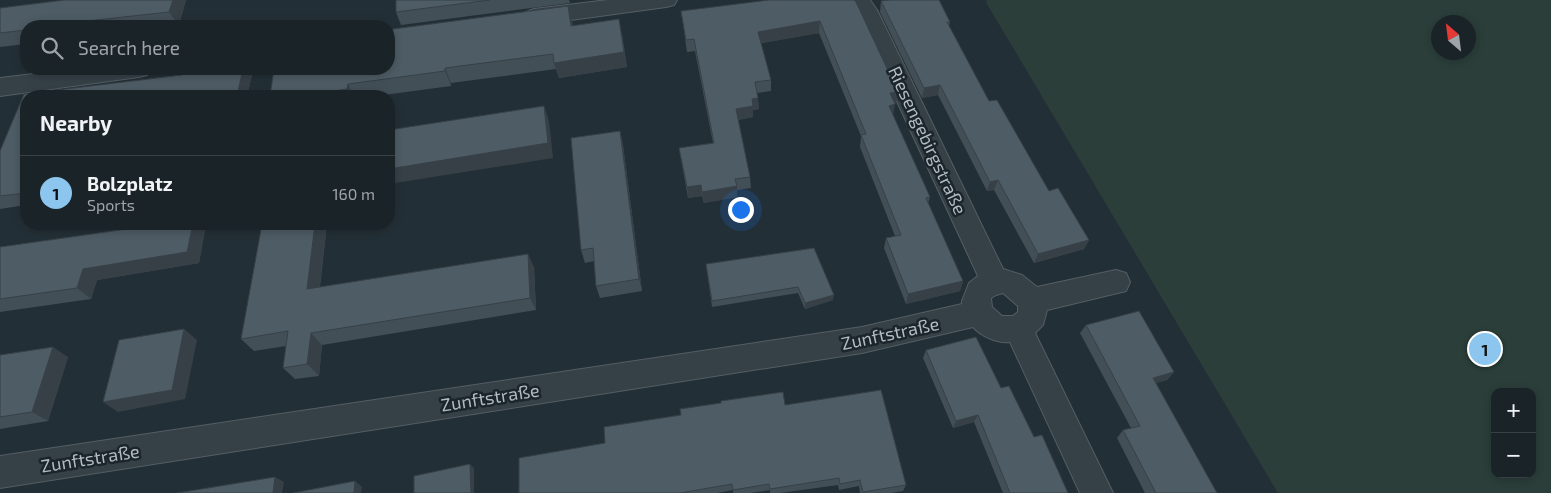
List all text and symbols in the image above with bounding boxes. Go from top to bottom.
north arrow [1431,15,1476,60]
search box [20,20,395,75]
icon: search [38,34,66,62]
text: Search here [78,36,180,59]
street label: Riesengebirgstraße [884,62,972,218]
text: Nearby [40,110,112,135]
text: Bolzplatz [87,172,173,195]
text: 1 [53,184,59,203]
text: 160 m [332,184,375,203]
text: Sports [87,195,135,214]
your location [728,197,754,223]
street label: Zunftstraße [839,312,941,354]
pin: 1 [1469,330,1501,368]
street label: Zunftstraße [439,378,541,416]
map controls [1491,388,1536,478]
button: + [1491,388,1536,433]
button: − [1491,433,1536,478]
street label: Zunftstraße [39,439,141,477]

